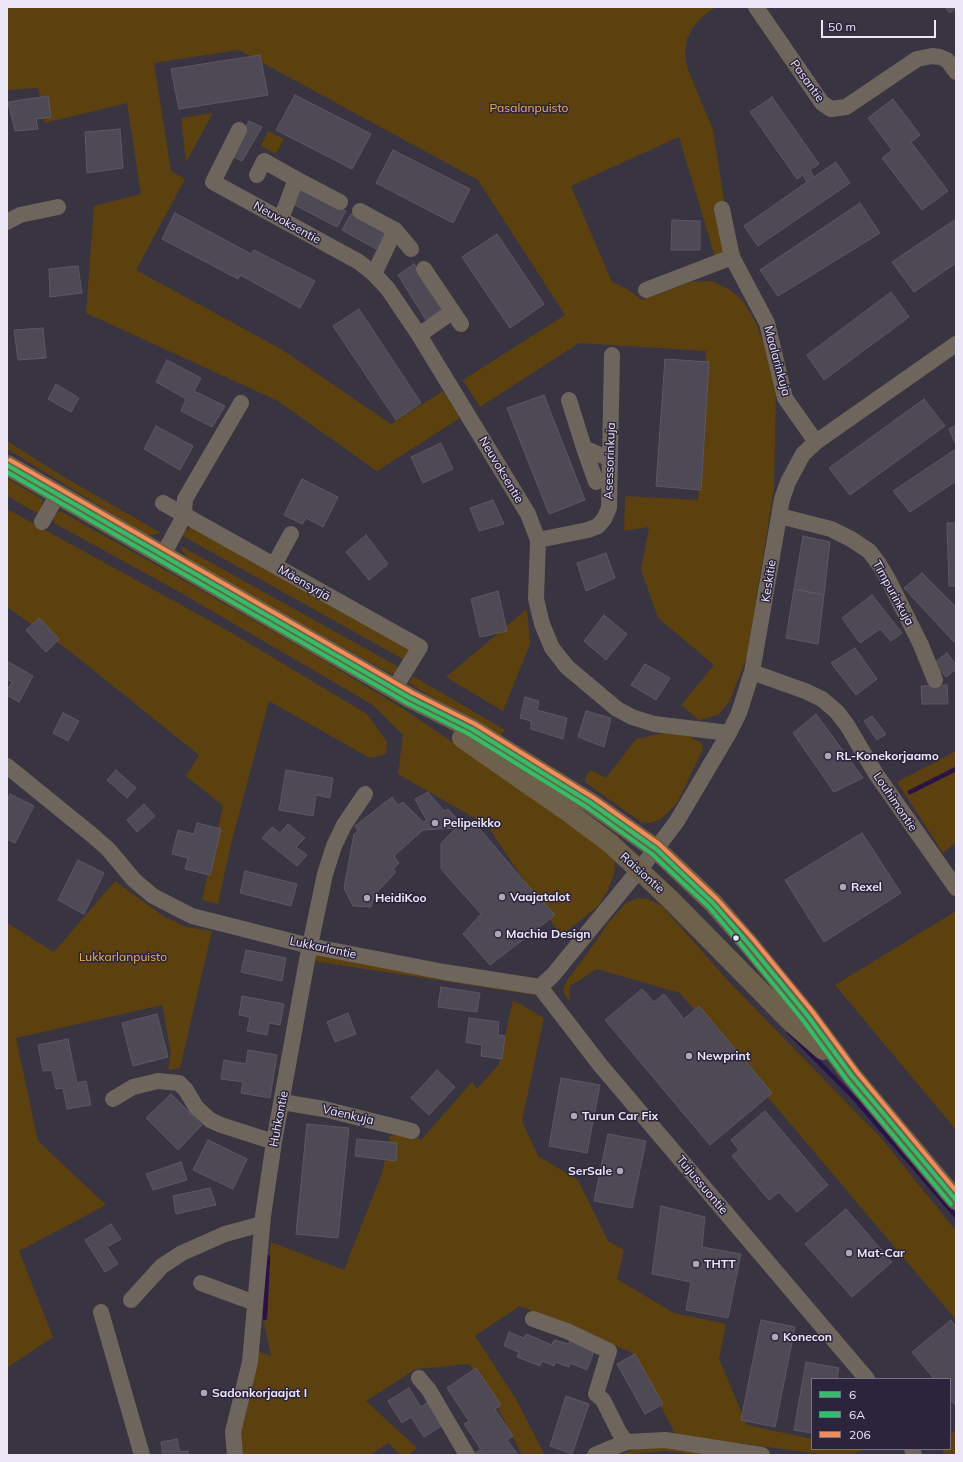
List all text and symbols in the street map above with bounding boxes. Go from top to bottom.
scale bar [823,12,938,38]
text: 50 m [828,19,856,34]
street label: Pasantie [787,57,827,105]
park label: Pasalanpuisto [490,101,568,115]
street label: Neuvoksentie [251,199,323,247]
street label: Maalarinkuja [761,324,793,398]
street label: Asessorinkuja [601,422,619,500]
street label: Neuvoksentie [476,434,526,506]
street label: Timpurinkuja [869,558,917,628]
street label: Keskitie [759,559,779,603]
street label: Mäensyrjä [275,562,333,604]
place label: RL-Konekorjaamo [836,749,939,763]
marker: RL-Konekorjaamo [823,751,833,761]
street label: Louhimontie [870,770,920,834]
place label: Pelipeikko [443,816,501,830]
marker: Pelipeikko [430,818,440,828]
street label: Raisiontie [617,849,667,897]
place label: Rexel [851,880,882,894]
marker: Rexel [838,882,848,892]
place label: Vaajatalot [510,890,570,904]
place label: HeidiKoo [375,891,427,905]
marker: Vaajatalot [497,892,507,902]
marker: HeidiKoo [362,893,372,903]
place label: Machia Design [506,927,591,941]
marker: Machia Design [493,929,503,939]
unlabelled marker [731,933,741,943]
street label: Lukkarlantie [288,934,358,962]
park label: Lukkarlanpuisto [79,950,167,964]
place label: Newprint [697,1049,750,1063]
marker: Newprint [684,1051,694,1061]
street label: Huhkontie [267,1090,291,1148]
street label: Väenkuja [321,1102,375,1128]
place label: Turun Car Fix [582,1109,658,1123]
marker: Turun Car Fix [569,1111,579,1121]
street label: Tuijussuontie [673,1153,731,1217]
place label: SerSale [568,1164,612,1178]
marker: SerSale [615,1166,625,1176]
place label: Mat-Car [857,1246,905,1260]
marker: Mat-Car [844,1248,854,1258]
place label: THTT [704,1257,736,1271]
marker: THTT [691,1259,701,1269]
place label: Konecon [783,1330,832,1344]
marker: Konecon [770,1332,780,1342]
legend [811,1378,951,1450]
place label: Sadonkorjaajat I [212,1386,307,1400]
text: 6 [849,1387,856,1402]
marker: Sadonkorjaajat I [199,1388,209,1398]
text: 6A [849,1407,865,1422]
text: 206 [849,1427,871,1442]

